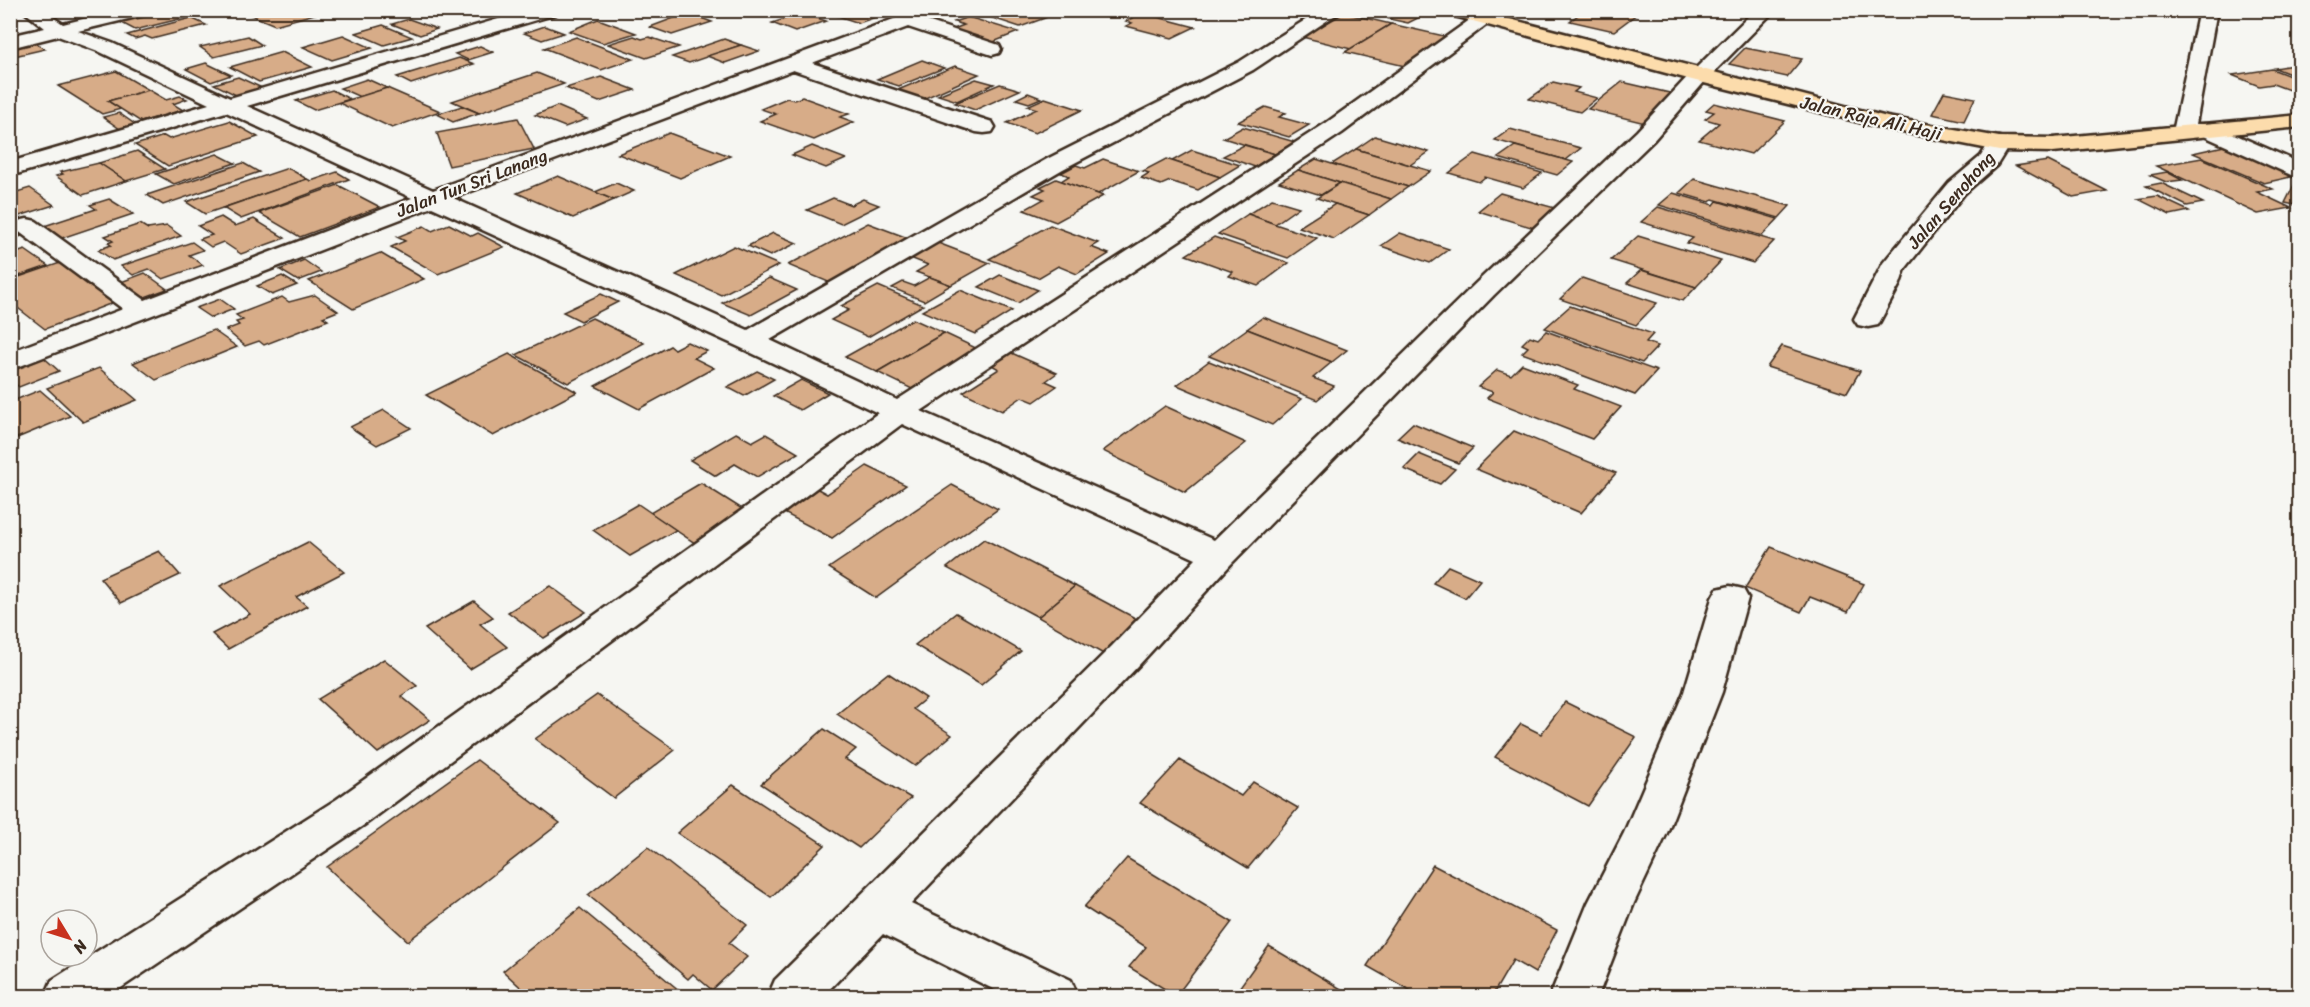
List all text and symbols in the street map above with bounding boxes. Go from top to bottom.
street label: Jalan Raja Ali Haji [1796,86,1946,150]
street label: Jalan Tun Sri Lanang [391,139,552,227]
street label: Jalan Senohong [1898,143,2003,257]
north arrow [39,908,99,968]
text: N [65,933,96,961]

